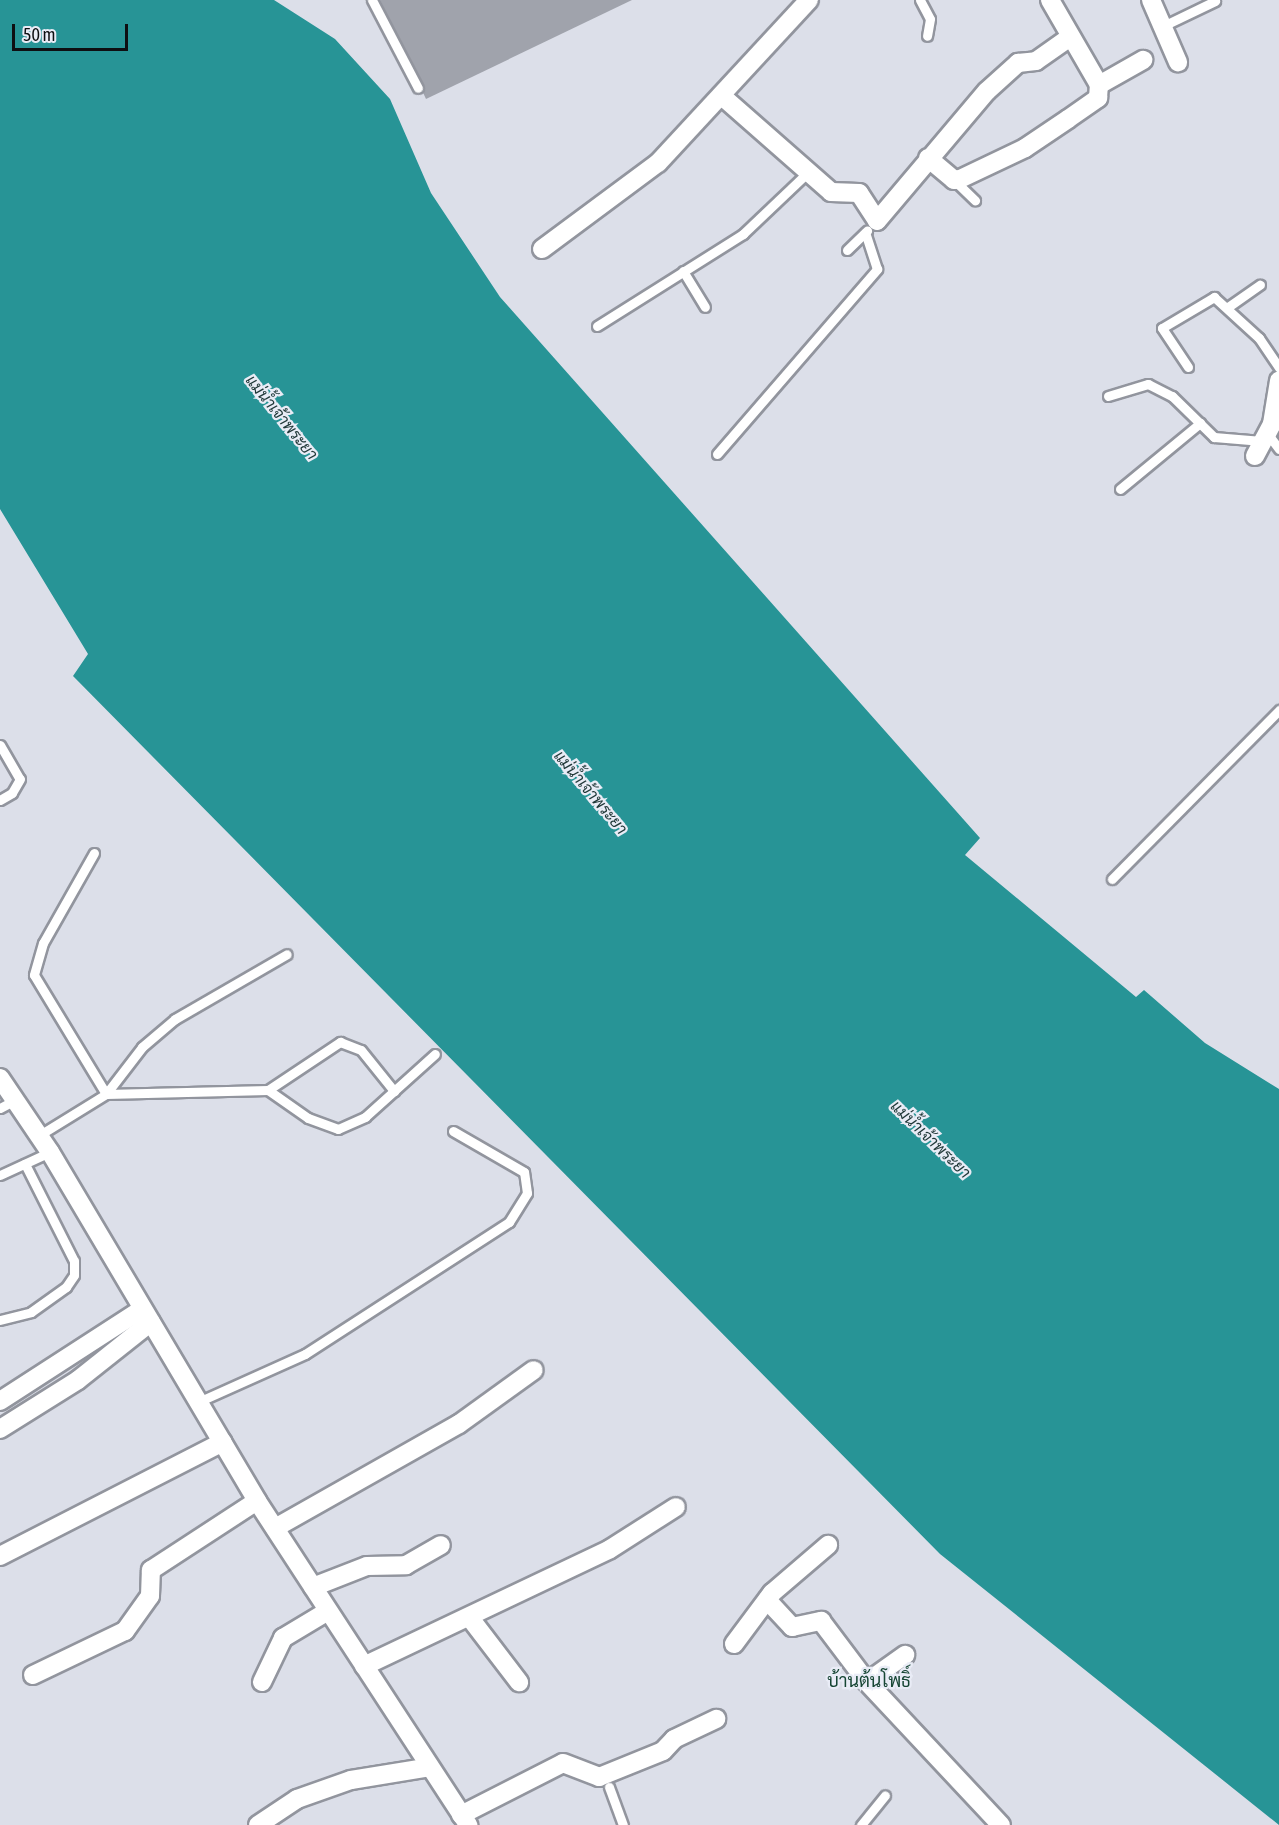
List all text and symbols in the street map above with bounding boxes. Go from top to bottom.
scale bar [15,12,130,50]
text: 50 m [23,24,55,45]
water label: แม่น้ำเจ้าพระยา [242,371,322,463]
water label: แม่น้ำเจ้าพระยา [550,746,632,838]
water label: แม่น้ำเจ้าพระยา [887,1096,975,1182]
district label: บ้านต้นโพธิ์ [827,1670,911,1692]

